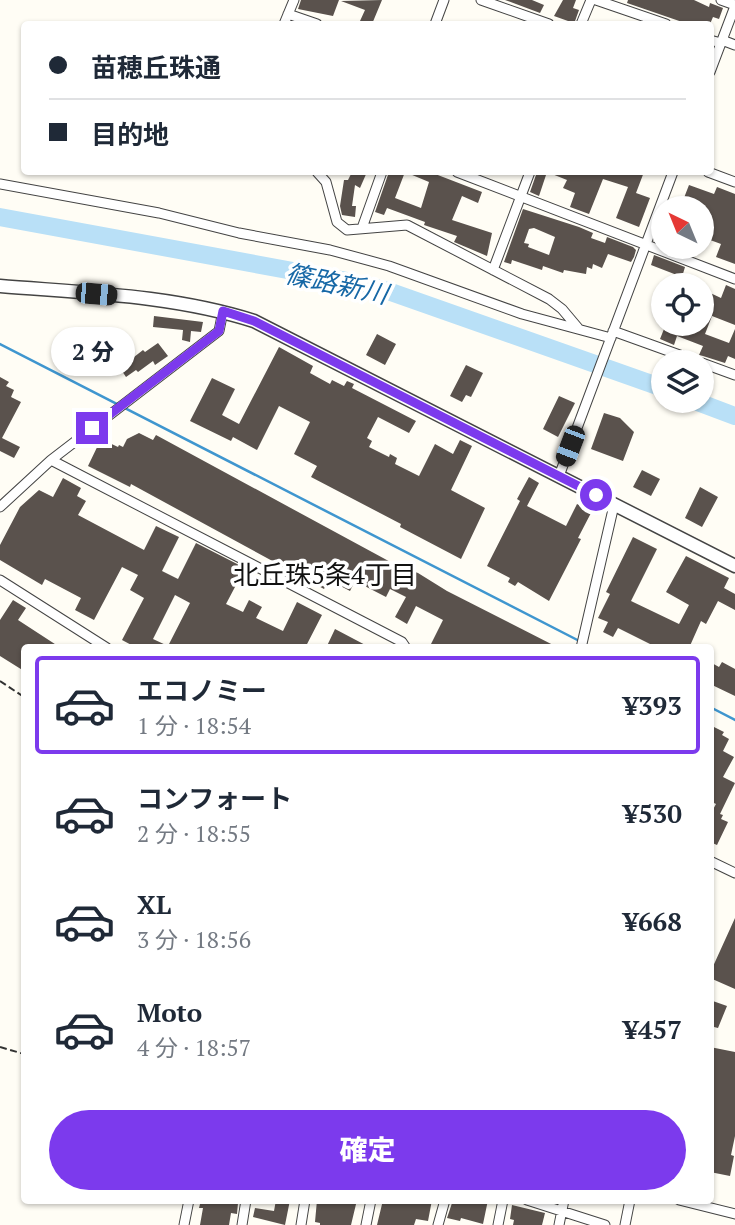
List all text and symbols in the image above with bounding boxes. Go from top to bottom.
text: 苗穂丘珠通 [91,50,221,84]
text: 目的地 [91,117,169,151]
north arrow [651,196,714,259]
map controls [651,196,714,413]
water label: 篠路新川 [283,256,394,311]
button: locate [651,273,714,336]
car [75,282,118,306]
callout: 2 分 [50,326,134,376]
text: 2 分 [72,336,114,367]
button: layers [651,350,714,413]
route end [76,412,108,444]
car [553,423,588,469]
route start [580,479,612,511]
district label: 北丘珠5条4丁目 [233,557,417,591]
text: エコノミー [137,673,267,707]
icon: car [53,674,116,737]
text: ¥393 [623,688,682,722]
text: 1 分 · 18:54 [137,710,251,741]
text: コンフォート [137,781,292,815]
icon: car [53,782,116,845]
text: ¥530 [623,796,682,830]
text: 2 分 · 18:55 [137,818,251,849]
text: XL [137,887,171,921]
icon: car [53,890,116,953]
text: ¥668 [623,904,682,938]
text: 3 分 · 18:56 [137,924,251,955]
text: Moto [137,995,202,1029]
icon: car [53,998,116,1061]
text: ¥457 [623,1012,682,1046]
text: 4 分 · 18:57 [137,1032,251,1063]
button: 確定 [49,1110,686,1190]

